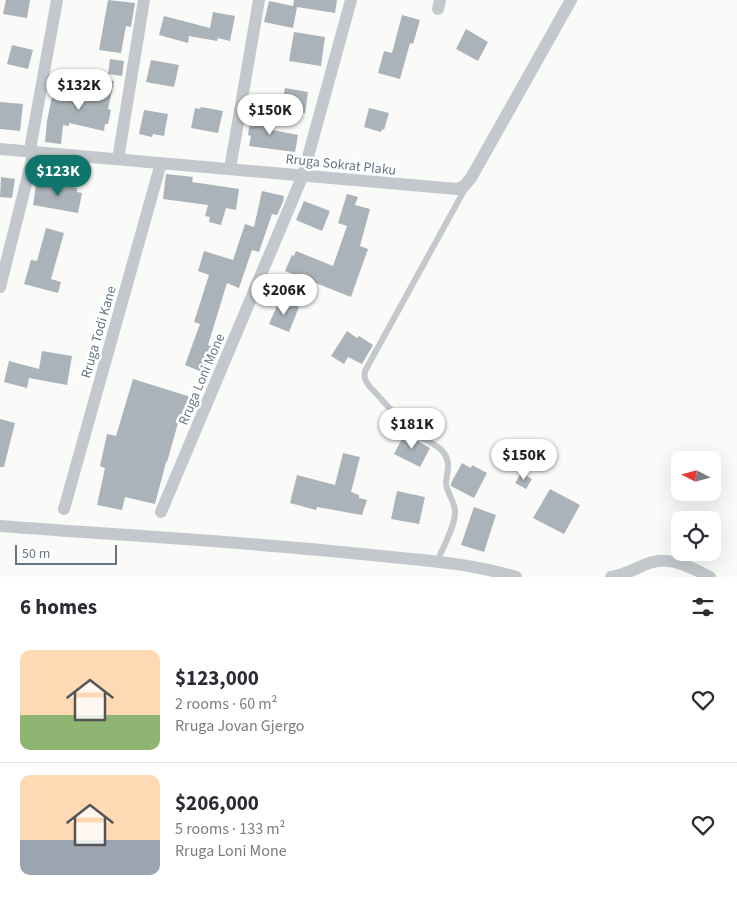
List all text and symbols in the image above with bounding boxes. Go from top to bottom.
pin: $132K [44,68,114,111]
text: $132K [57,74,101,96]
pin: $150K [235,94,305,136]
text: $150K [248,99,292,121]
street label: Rruga Sokrat Plaku [285,149,397,181]
pin: $123K [23,154,93,197]
text: $123K [36,160,80,182]
pin: $206K [249,274,319,316]
text: $206K [262,279,306,301]
street label: Rruga Todi Kane [76,284,122,381]
street label: Rruga Loni Mone [174,331,230,428]
pin: $181K [377,408,447,450]
text: $181K [390,413,434,435]
pin: $150K [489,438,559,481]
text: $150K [502,444,546,466]
north arrow [671,451,721,501]
map controls [671,451,721,561]
button: locate [671,511,721,561]
scale bar [15,542,118,565]
text: 50 m [22,544,50,564]
text: 6 homes [20,592,97,622]
icon: filters [689,593,717,621]
text: $123,000 [175,663,259,693]
icon: home [60,670,120,730]
icon: heart [689,686,717,714]
text: 2 rooms · 60 m² [175,693,277,715]
text: Rruga Jovan Gjergo [175,715,305,737]
text: $206,000 [175,788,259,818]
icon: home [60,795,120,855]
icon: heart [689,811,717,839]
text: 5 rooms · 133 m² [175,818,285,840]
text: Rruga Loni Mone [175,840,287,862]

